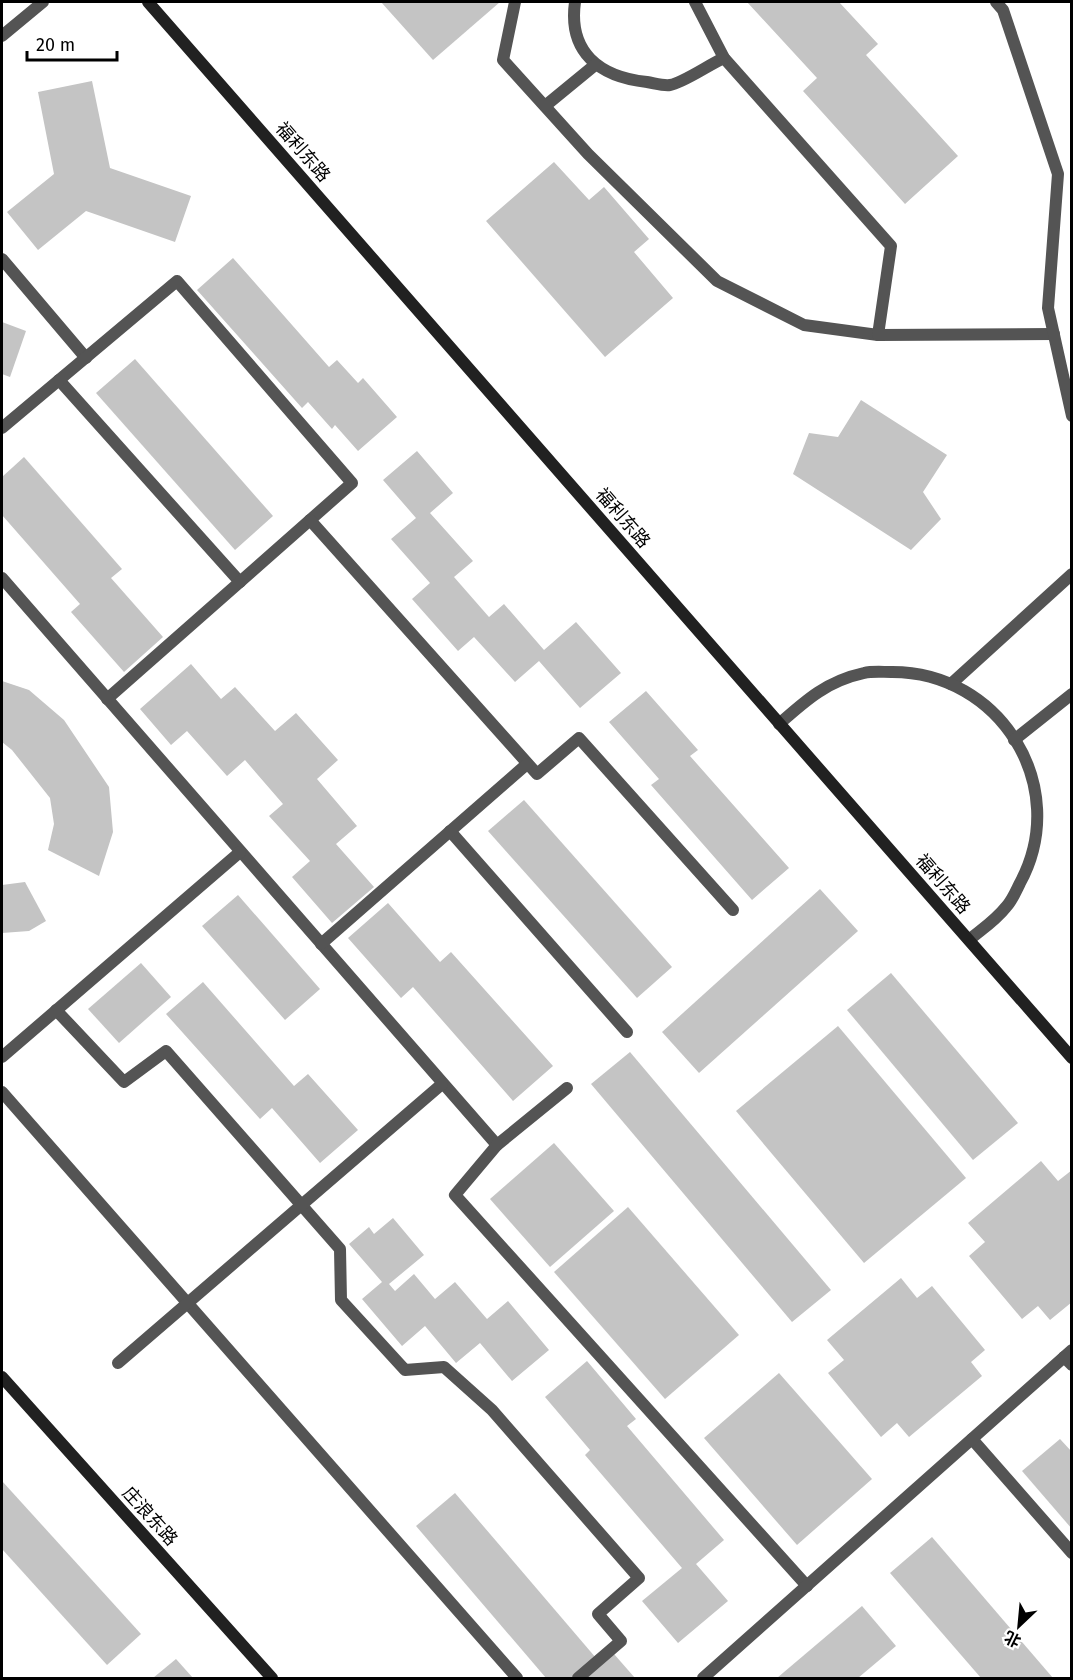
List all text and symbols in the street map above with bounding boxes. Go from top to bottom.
scale bar [27,24,117,62]
text: 20 m [36,34,75,56]
street label: 福利东路 [271,118,335,186]
street label: 福利东路 [591,484,655,552]
street label: 福利东路 [911,850,975,918]
street label: 庄浪东路 [118,1482,182,1550]
north arrow [989,1596,1049,1656]
text: 北 [1001,1627,1024,1651]

